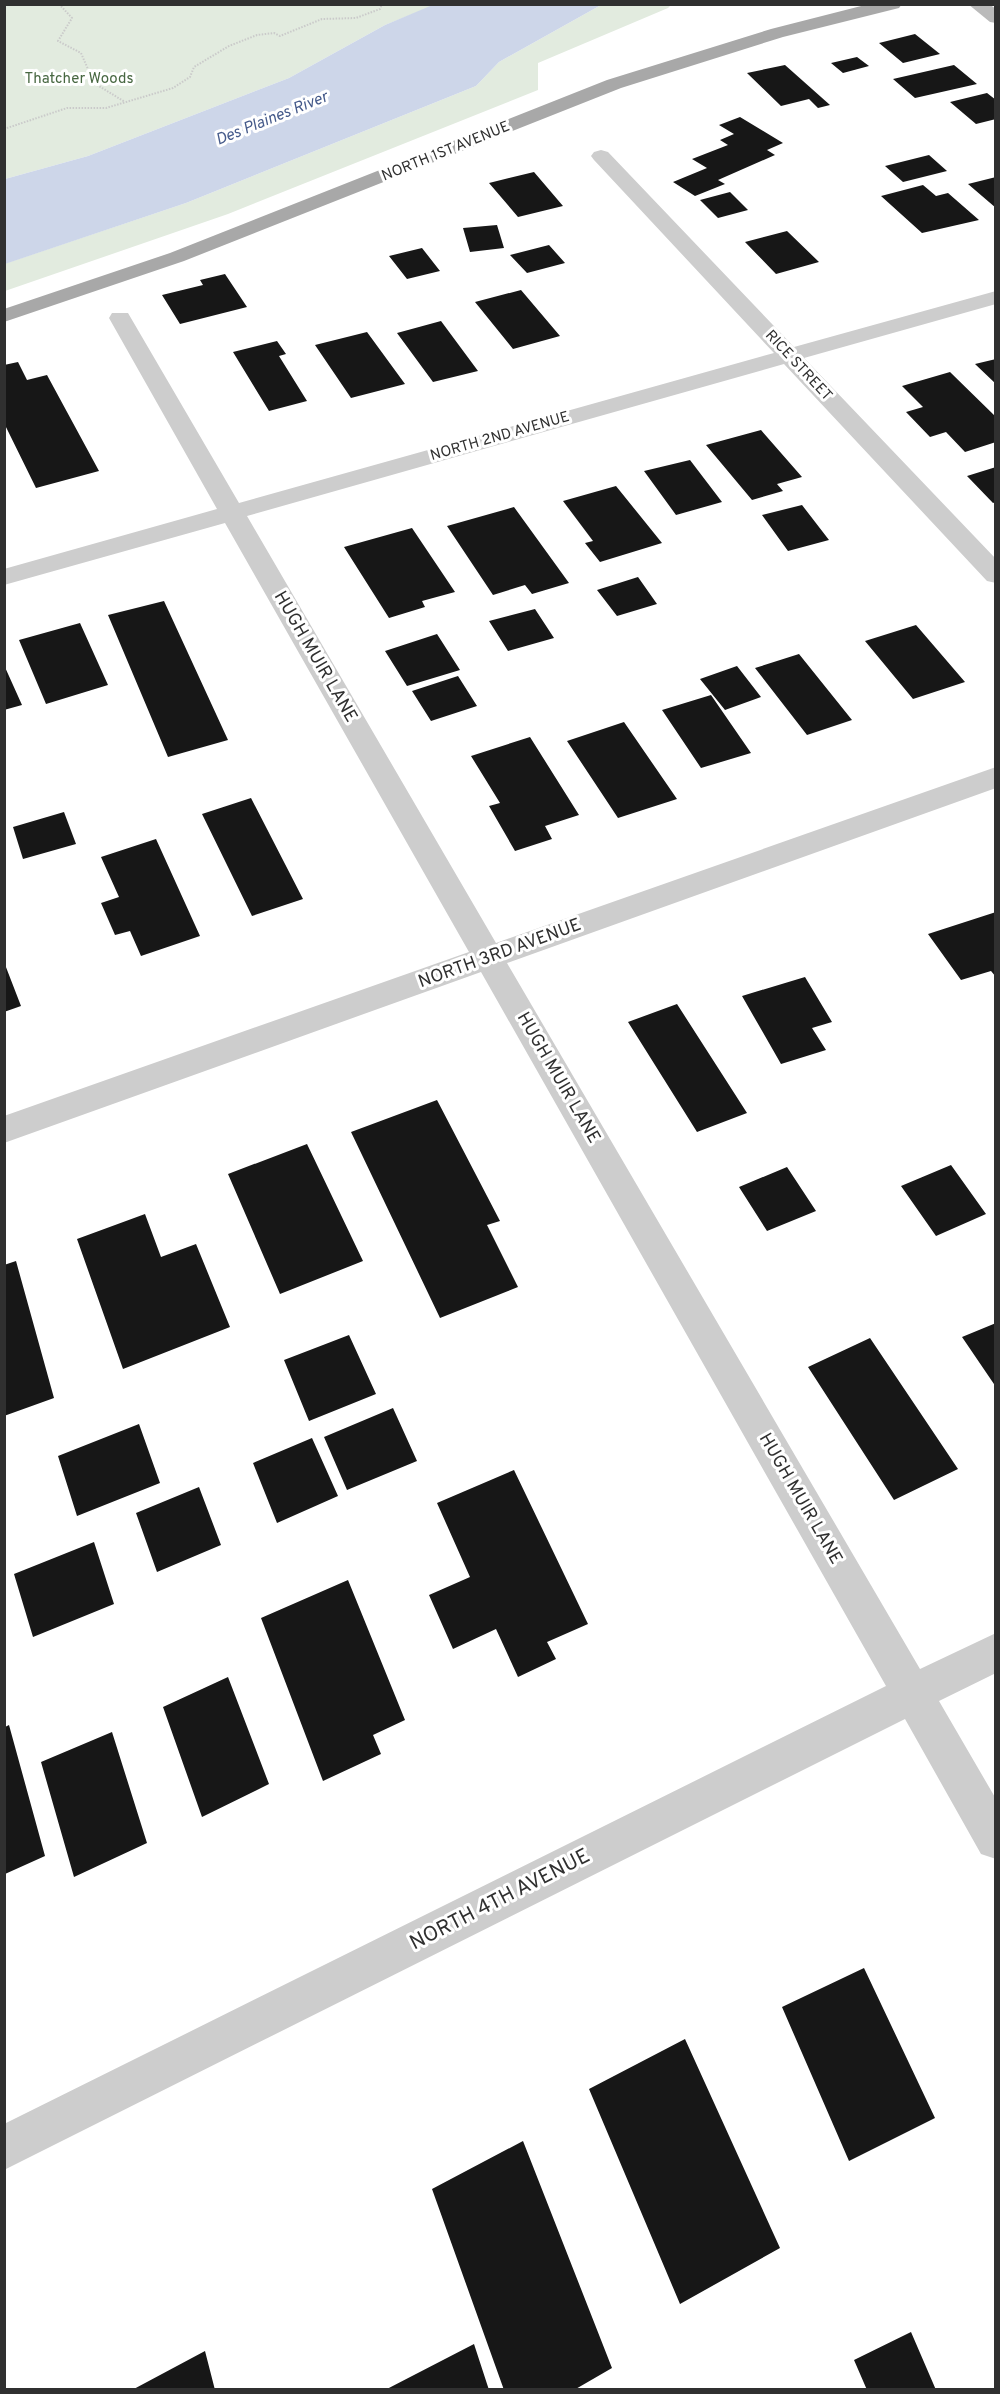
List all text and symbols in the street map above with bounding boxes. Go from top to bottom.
park label: Thatcher Woods [25,70,133,89]
water label: Des Plaines River [213,87,333,151]
street label: NORTH 1ST AVENUE [379,118,513,186]
street label: RICE STREET [760,327,836,405]
street label: NORTH 2ND AVENUE [428,408,572,466]
street label: HUGH MUIR LANE [268,587,362,727]
street label: NORTH 3RD AVENUE [415,914,585,994]
street label: HUGH MUIR LANE [511,1008,605,1148]
street label: HUGH MUIR LANE [753,1429,847,1569]
street label: NORTH 4TH AVENUE [405,1843,595,1957]

